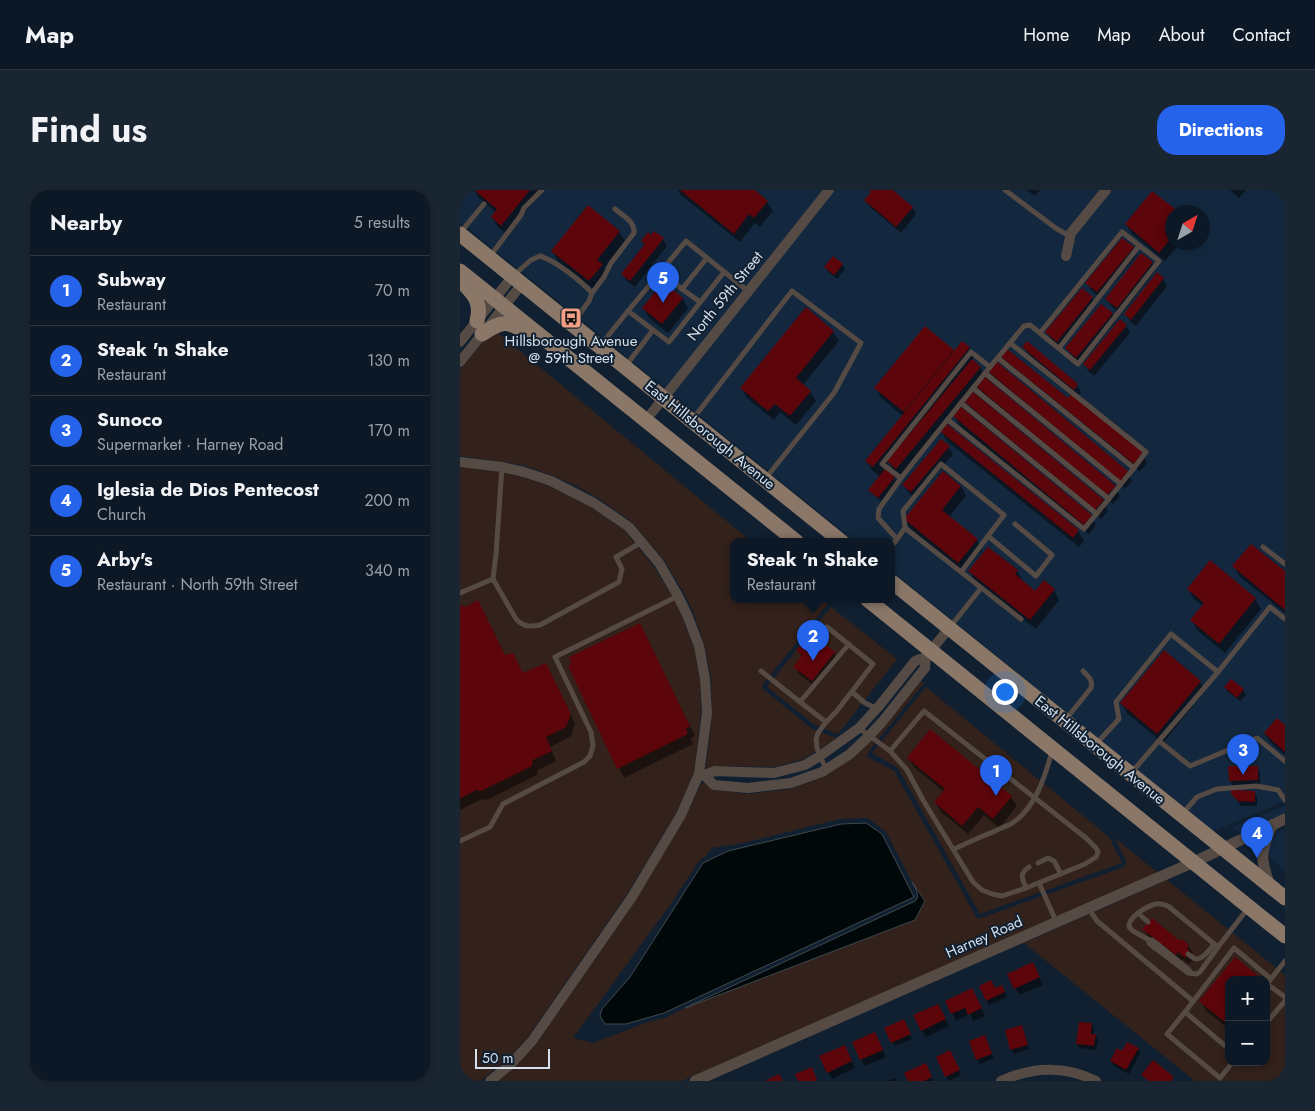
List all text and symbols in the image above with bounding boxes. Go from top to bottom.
text: Map [25,17,74,52]
text: Home [1023,22,1069,48]
text: Map [1097,22,1131,48]
text: About [1159,22,1204,48]
text: Contact [1232,22,1290,48]
text: Find us [30,105,147,155]
button: Directions [1157,105,1285,155]
north arrow [1165,205,1210,250]
text: Nearby [50,208,122,238]
text: 5 results [354,211,410,234]
street label: North 59th Street [682,246,768,346]
pin: 5 [647,262,679,303]
text: Subway [97,266,166,293]
text: 1 [62,279,70,302]
text: 70 m [375,279,410,302]
text: Restaurant [97,293,166,316]
bus stop icon: Hillsborough Avenue @ 59th Street [559,306,583,330]
place label: Hillsborough Avenue @ 59th Street [505,330,638,369]
text: Steak 'n Shake [97,336,229,363]
text: 2 [61,349,71,372]
text: 130 m [367,349,410,372]
text: Restaurant [97,363,166,386]
street label: East Hillsborough Avenue [640,375,780,495]
text: Sunoco [97,406,163,433]
text: 3 [61,419,71,442]
text: 170 m [368,419,410,442]
text: Supermarket · Harney Road [97,433,283,456]
text: Iglesia de Dios Pentecost [97,476,319,503]
text: 4 [60,489,72,512]
text: 200 m [364,489,410,512]
text: Church [97,503,146,526]
popup [730,538,895,603]
text: Arby's [97,546,153,573]
text: Steak 'n Shake [747,546,878,573]
text: 5 [61,559,71,582]
text: 340 m [365,559,410,582]
text: Restaurant · North 59th Street [97,573,298,596]
text: Restaurant [747,573,816,596]
pin: 2 [797,620,829,661]
your location [992,679,1018,705]
street label: East Hillsborough Avenue [1030,690,1170,810]
pin: 3 [1227,734,1259,775]
pin: 1 [980,755,1012,796]
pin: 4 [1241,817,1273,858]
street label: Harney Road [942,910,1026,964]
map controls [1225,976,1270,1066]
button: + [1225,976,1270,1021]
button: − [1225,1021,1270,1066]
scale bar [475,1046,550,1069]
text: 50 m [482,1048,513,1068]

